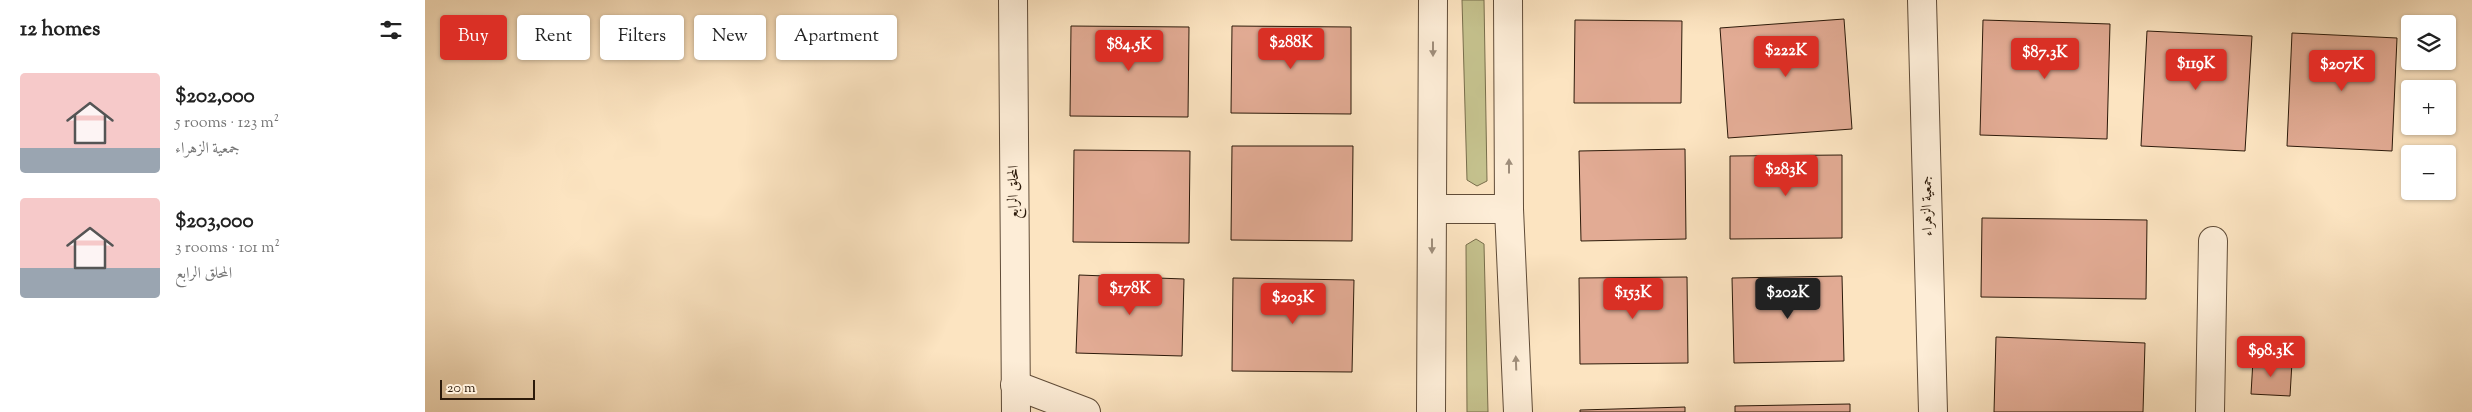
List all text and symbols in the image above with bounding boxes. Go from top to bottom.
text: 12 homes [20,15,100,45]
chip: Buy [440,15,507,60]
chip: Rent [517,15,590,60]
chip: Filters [600,15,684,60]
chip: New [694,15,766,60]
chip: Apartment [776,15,897,60]
map controls [2401,15,2456,200]
button: layers [2401,15,2456,70]
icon: filters [377,16,405,44]
pin: $288K [1256,28,1326,70]
pin: $84.5K [1088,30,1170,72]
text: $288K [1269,32,1313,55]
text: $84.5K [1106,34,1152,57]
pin: $222K [1751,36,1821,78]
pin: $87.3K [2004,38,2086,80]
text: $222K [1765,40,1807,63]
one-way arrow [1429,41,1437,57]
text: $87.3K [2022,42,2068,65]
pin: $119K [2161,48,2231,91]
pin: $207K [2307,49,2377,92]
text: $119K [2177,53,2215,76]
text: $207K [2320,54,2364,77]
button: + [2401,80,2456,135]
text: $202,000 [175,82,255,112]
icon: home [60,93,120,153]
text: 5 rooms · 123 m² [175,112,279,135]
text: جمعية الزهراء [175,138,240,161]
button: − [2401,145,2456,200]
pin: $283K [1751,154,1821,197]
one-way arrow [1505,158,1513,174]
text: $283K [1765,159,1807,182]
street label: المحلق الرابع [1004,165,1027,219]
street label: جمعية الزهراء [1917,175,1939,237]
text: $203,000 [175,207,254,237]
icon: home [60,218,120,278]
text: 3 rooms · 101 m² [175,237,280,260]
one-way arrow [1428,238,1436,254]
text: المحلق الرابع [175,263,232,286]
pin: $178K [1095,274,1165,316]
text: $178K [1109,278,1151,301]
pin: $153K [1598,278,1668,320]
pin: $202K [1753,278,1823,320]
pin: $203K [1258,282,1328,325]
text: $153K [1614,282,1652,305]
text: $202K [1766,282,1810,305]
text: $203K [1272,287,1314,310]
pin: $98.3K [2230,336,2312,378]
text: $98.3K [2248,340,2294,363]
one-way arrow [1511,355,1519,371]
scale bar [440,377,535,400]
text: 20 m [447,379,476,399]

